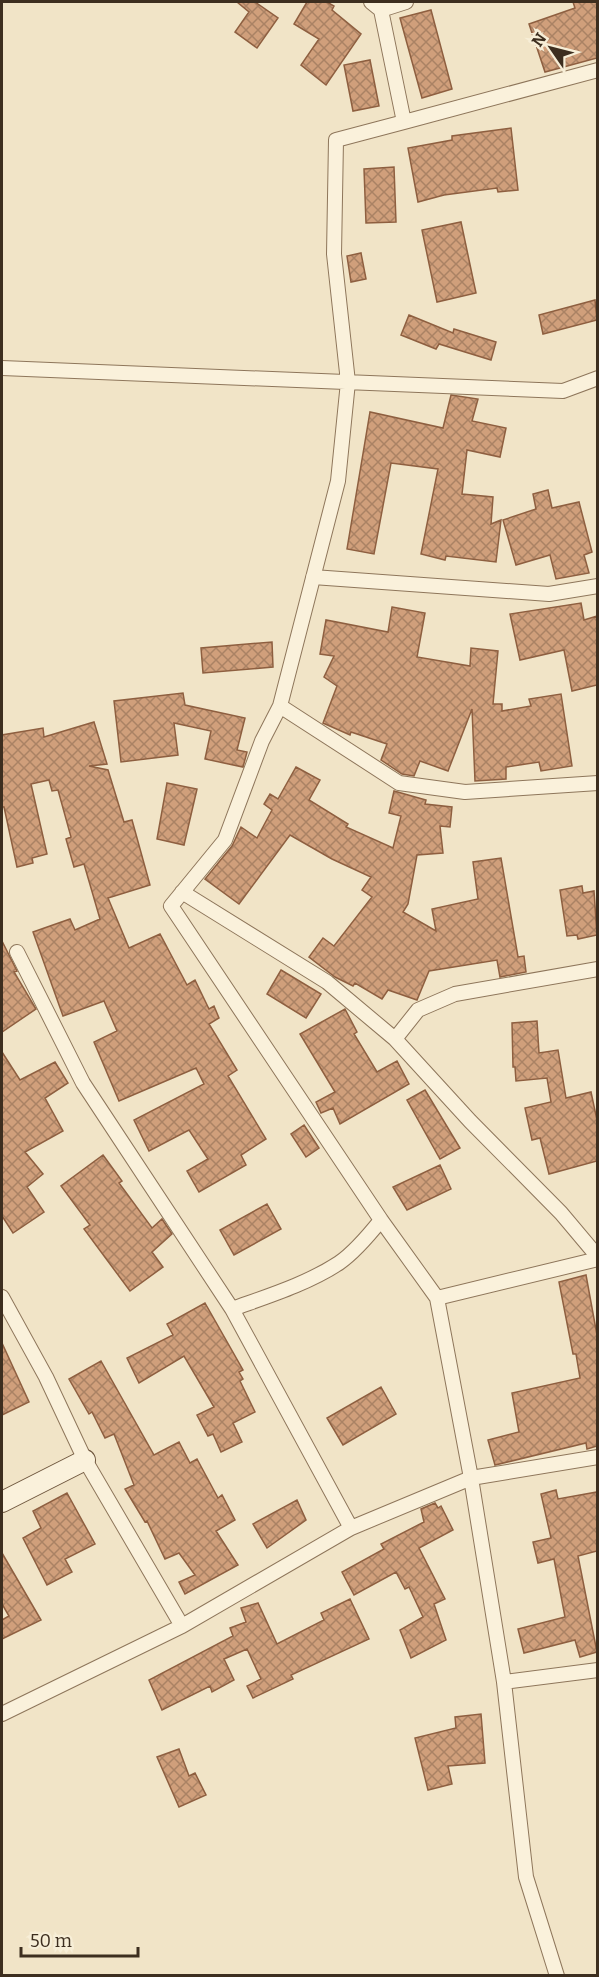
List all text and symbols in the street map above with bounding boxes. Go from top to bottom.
north arrow [521,18,581,78]
text: N [528,29,550,50]
scale bar [21,1920,138,1958]
text: 50 m [30,1930,72,1952]

